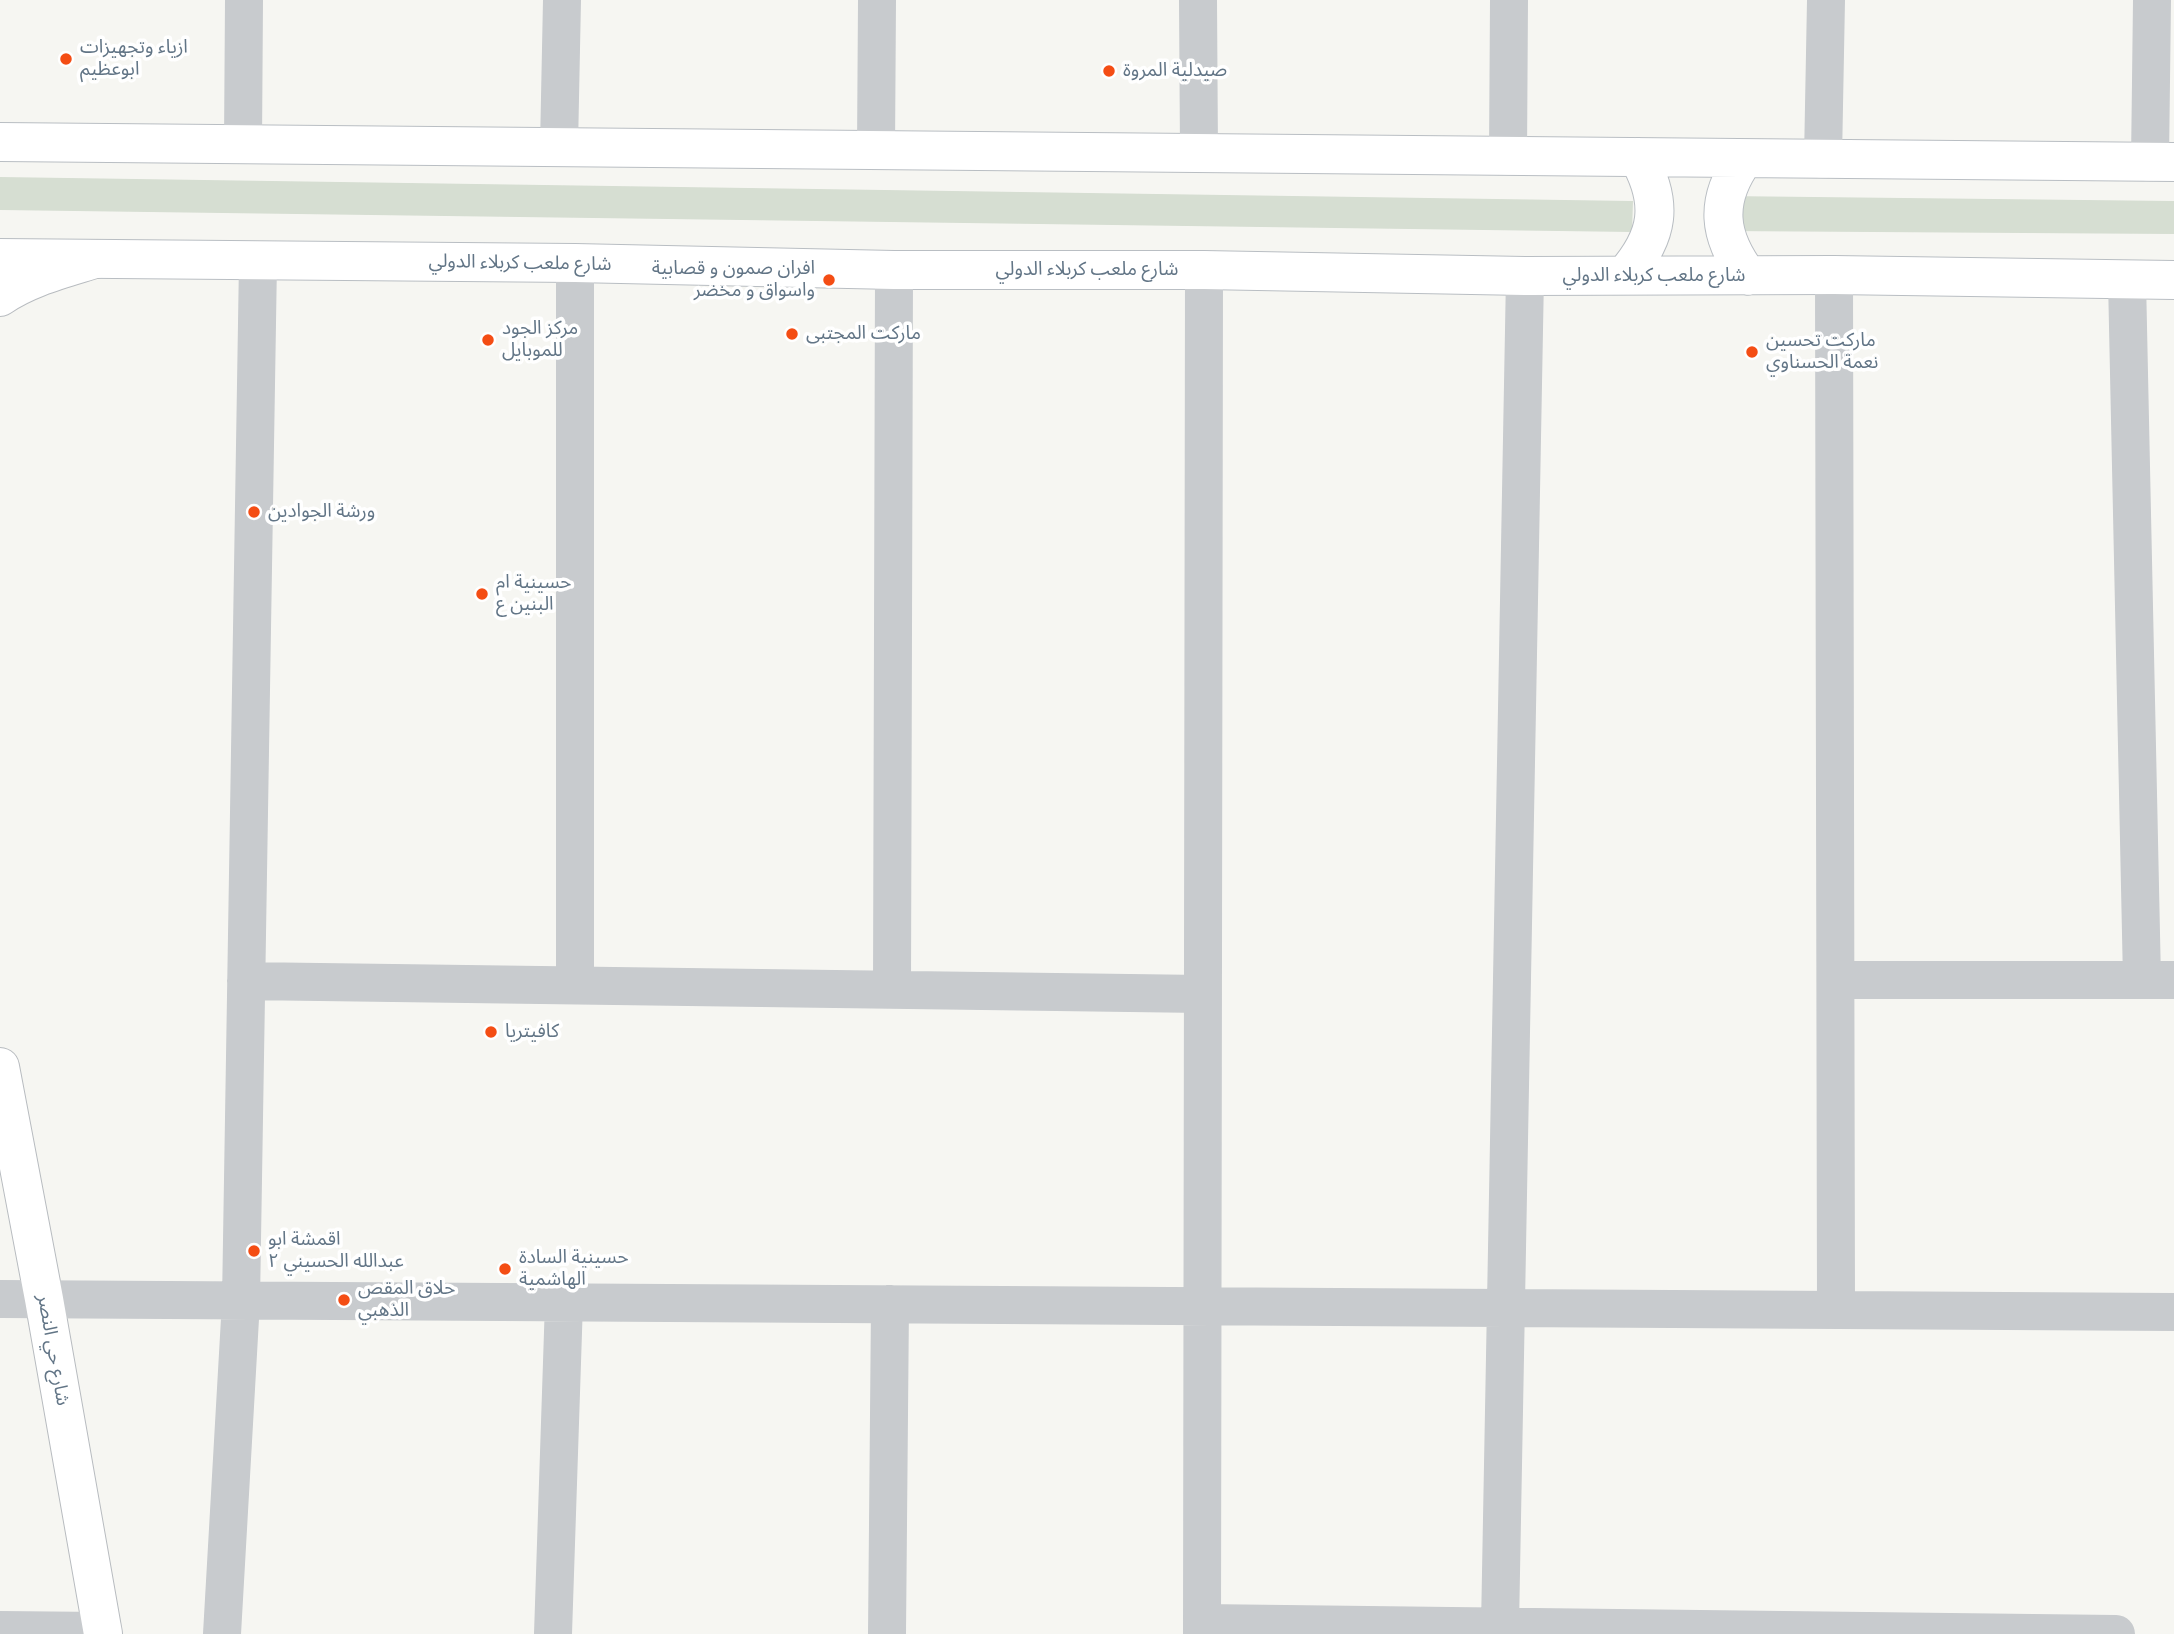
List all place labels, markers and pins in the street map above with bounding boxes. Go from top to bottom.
place label: ازياء وتجهيزات ابوعظيم [80,37,188,81]
marker: ازياء وتجهيزات ابوعظيم [58,51,74,67]
place label: صيدلية المروة [1123,60,1227,82]
marker: صيدلية المروة [1101,63,1117,79]
place label: افران صمون و قصابية واسواق و مخضر [652,258,815,302]
marker: افران صمون و قصابية واسواق و مخضر [821,272,837,288]
place label: مركز الجود للموبايل [502,318,578,362]
place label: ماركت المجتبى [806,323,921,345]
marker: ماركت المجتبى [784,326,800,342]
place label: ماركت تحسين نعمة الحسناوي [1766,330,1878,374]
marker: مركز الجود للموبايل [480,332,496,348]
marker: ماركت تحسين نعمة الحسناوي [1744,344,1760,360]
place label: ورشة الجوادين [268,501,375,523]
marker: ورشة الجوادين [246,504,262,520]
place label: حسينية ام البنين ع [496,572,571,616]
marker: حسينية ام البنين ع [474,586,490,602]
place label: كافيتريا [505,1021,559,1043]
marker: كافيتريا [483,1024,499,1040]
place label: اقمشة ابو عبدالله الحسيني ٢ [268,1229,404,1273]
marker: اقمشة ابو عبدالله الحسيني ٢ [246,1243,262,1259]
place label: حسينية السادة الهاشمية [519,1247,629,1291]
marker: حسينية السادة الهاشمية [497,1261,513,1277]
place label: حلاق المقص الذهبي [358,1278,455,1322]
marker: حلاق المقص الذهبي [336,1292,352,1308]

